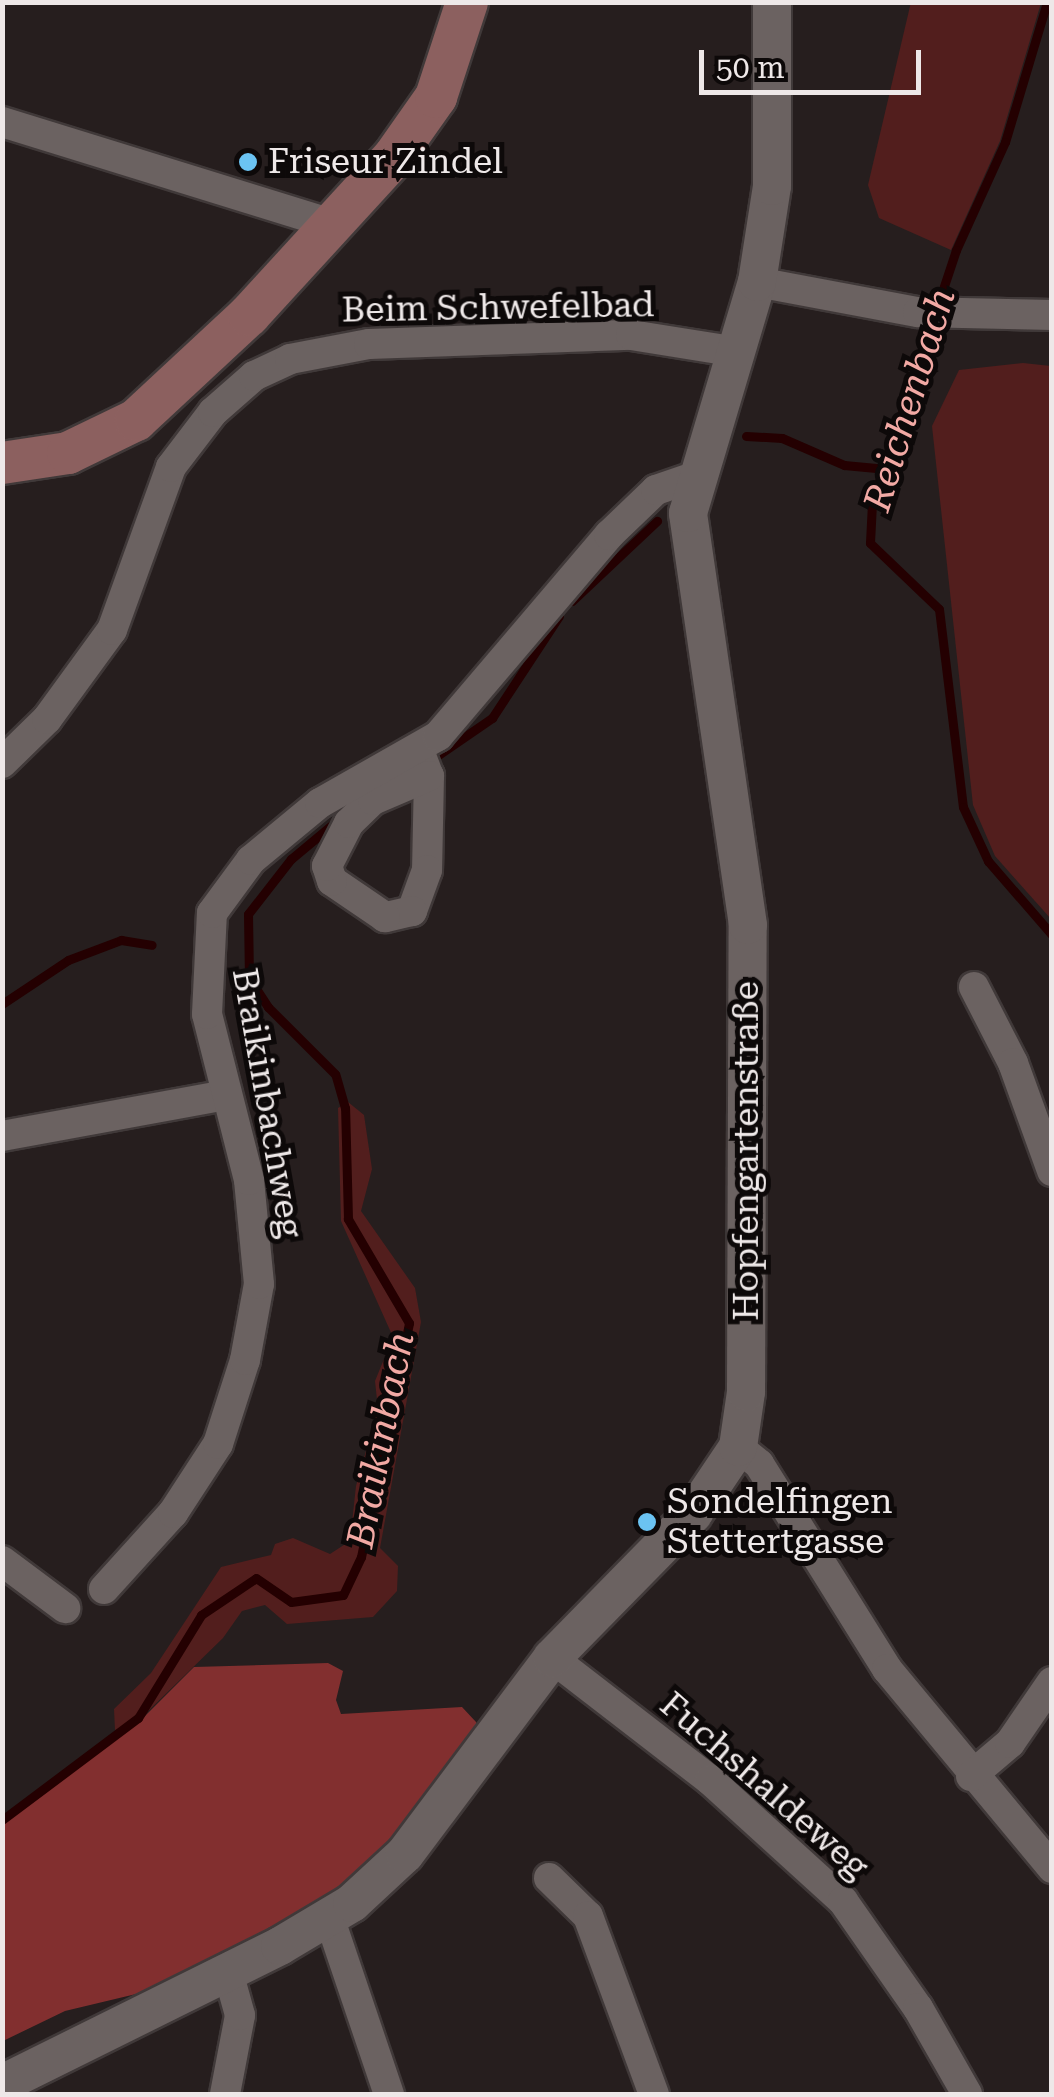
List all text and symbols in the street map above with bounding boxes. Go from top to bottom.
scale bar [704,30,926,92]
text: 50 m [716,50,785,85]
place label: Friseur Zindel [268,141,503,183]
marker: Friseur Zindel [237,151,259,173]
water label: Reichenbach [854,283,966,517]
street label: Beim Schwefelbad [341,284,655,332]
street label: Braikinbachweg [223,965,311,1241]
street label: Hopfengartenstraße [726,981,768,1321]
water label: Braikinbach [338,1328,424,1552]
place label: Sondelfingen Stettertgasse [667,1481,893,1563]
marker: Sondelfingen Stettertgasse [636,1511,658,1533]
street label: Fuchshaldeweg [651,1684,877,1888]

